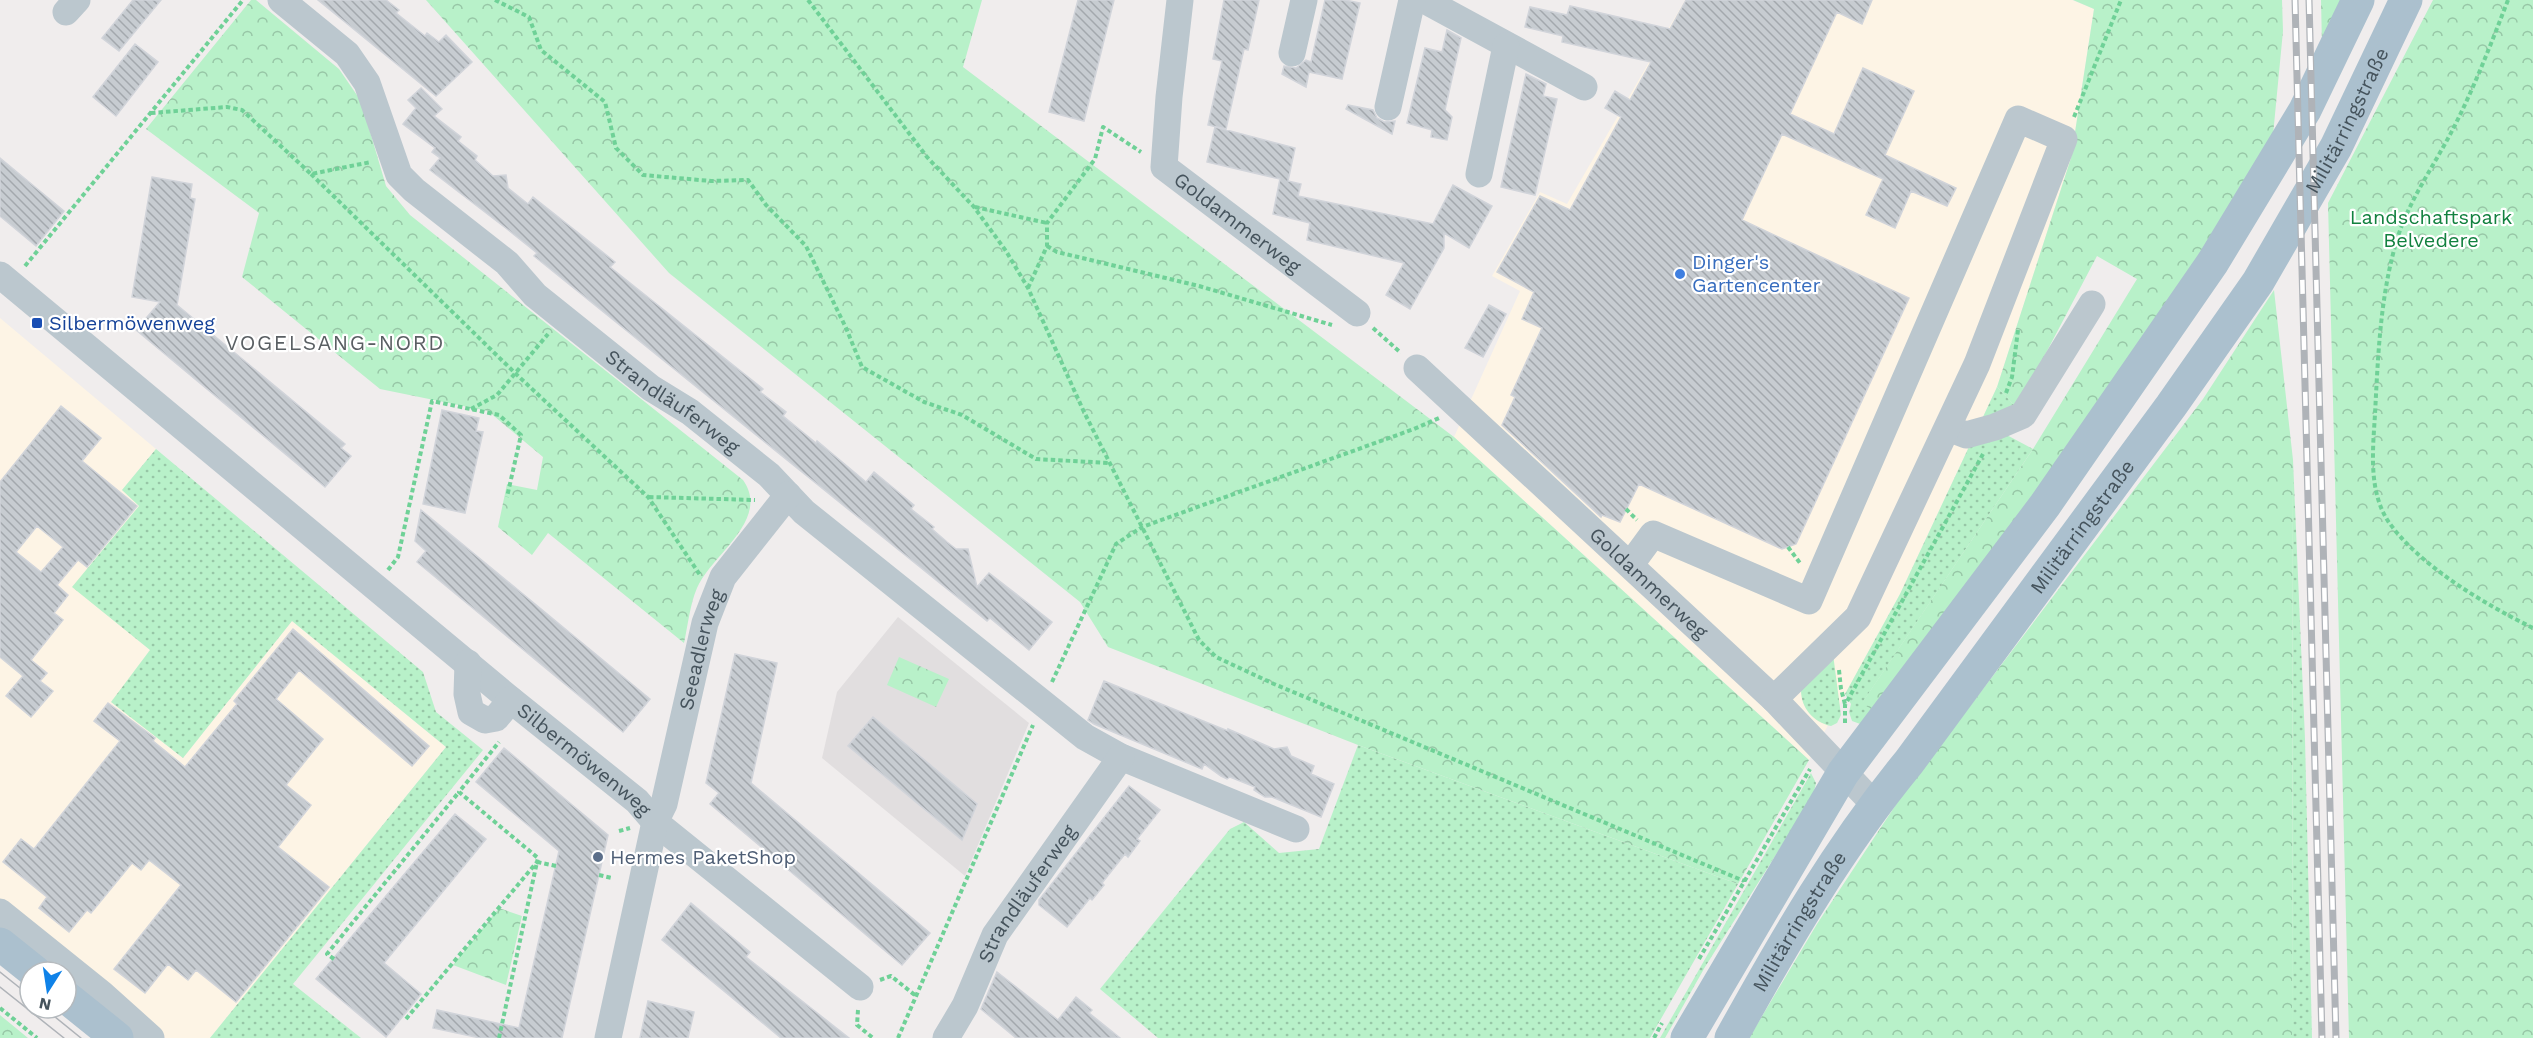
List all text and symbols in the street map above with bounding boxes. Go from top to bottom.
street label: Militärringstraße [2300,44,2394,198]
street label: Goldammerweg [1169,167,1306,279]
park label: Landschaftspark Belvedere [2350,205,2512,252]
place label: Dinger's Gartencenter [1692,250,1821,297]
marker: Dinger's Gartencenter [1673,267,1687,281]
place label: Silbermöwenweg [49,311,215,335]
marker: Silbermöwenweg [30,316,44,330]
district label: VOGELSANG-NORD [225,330,445,355]
street label: Strandläuferweg [601,344,745,459]
street label: Militärringstraße [2025,455,2139,598]
street label: Goldammerweg [1584,522,1713,644]
street label: Seeadlerweg [674,585,729,712]
street label: Silbermöwenweg [512,698,657,821]
street label: Strandläuferweg [973,820,1081,966]
place label: Hermes PaketShop [610,845,796,869]
street label: Militärringstraße [1747,847,1851,996]
marker: Hermes PaketShop [591,850,605,864]
north arrow [18,960,78,1020]
text: N [37,994,53,1015]

